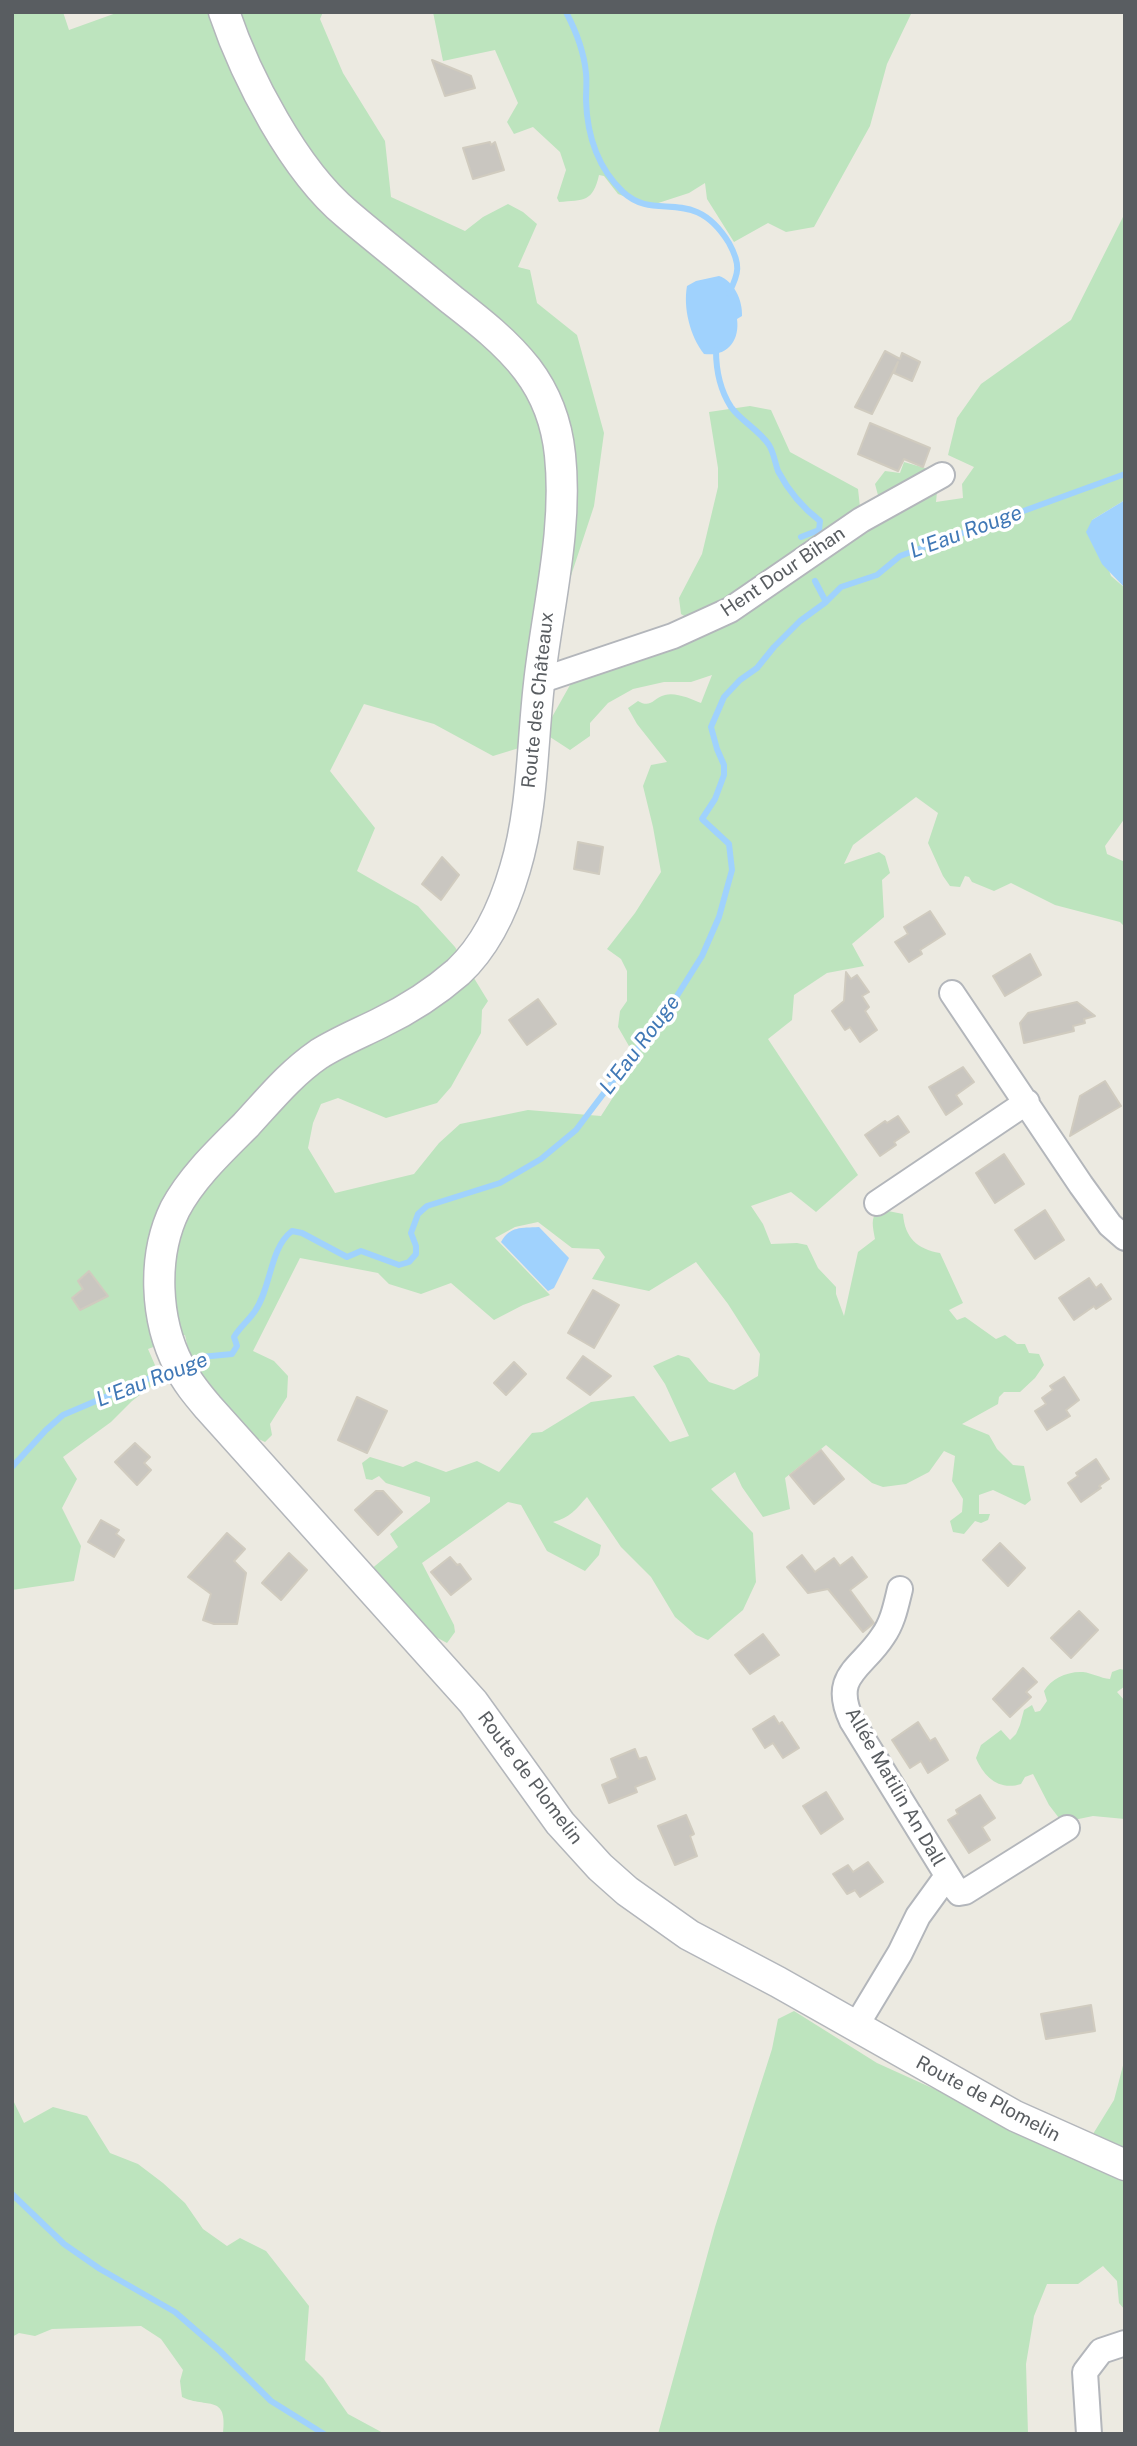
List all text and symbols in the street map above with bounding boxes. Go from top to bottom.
water label: L'Eau Rouge [907,500,1025,564]
street label: Hent Dour Bihan [717,522,849,622]
street label: Route des Châteaux [517,611,559,789]
water label: L'Eau Rouge [595,991,685,1099]
water label: L'Eau Rouge [93,1347,211,1413]
street label: Allée Matilin An Dall [840,1704,950,1870]
street label: Route de Plomelin [473,1707,587,1849]
street label: Route de Plomelin [912,2051,1064,2147]

